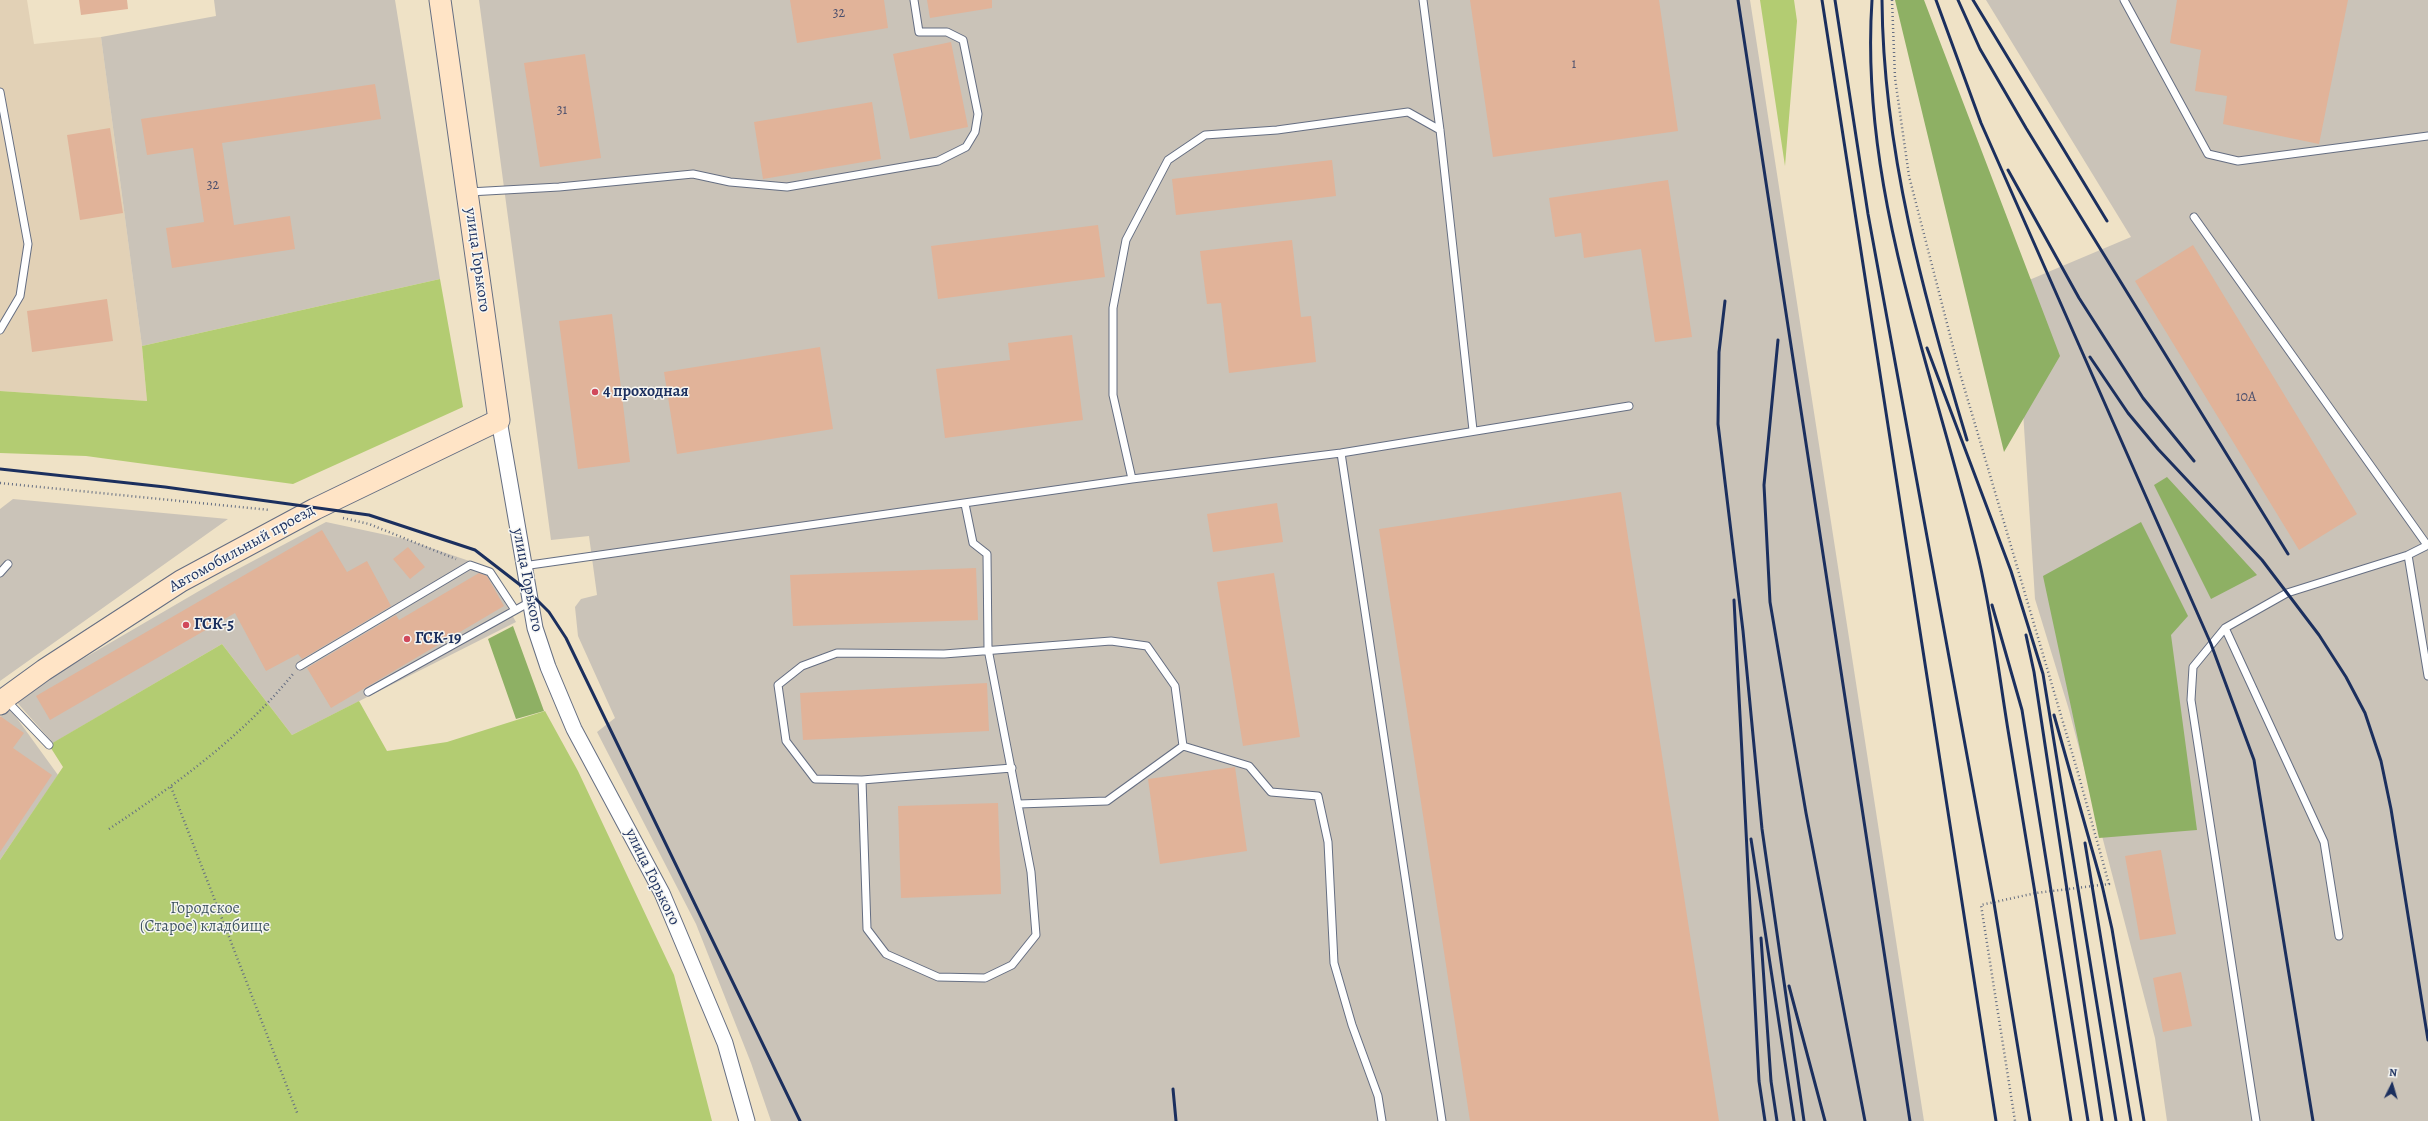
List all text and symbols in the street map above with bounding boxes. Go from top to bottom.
house number: 32 [833,6,845,22]
house number: 1 [1572,57,1576,73]
house number: 31 [557,103,567,119]
house number: 32 [207,178,219,194]
street label: улица Горького [460,207,494,313]
place label: 4 проходная [603,382,688,402]
marker: 4 проходная [590,387,600,397]
house number: 10А [2236,390,2256,406]
street label: Автомобильный проезд [166,501,318,597]
street label: улица Горького [508,527,546,633]
place label: ГСК-5 [194,615,234,635]
marker: ГСК-5 [181,620,191,630]
place label: ГСК-19 [415,629,461,649]
marker: ГСК-19 [402,634,412,644]
street label: улица Горького [620,826,684,928]
park label: Городское (Старое) кладбище [140,899,270,937]
north arrow [2372,1065,2412,1105]
text: N [2388,1065,2398,1080]

